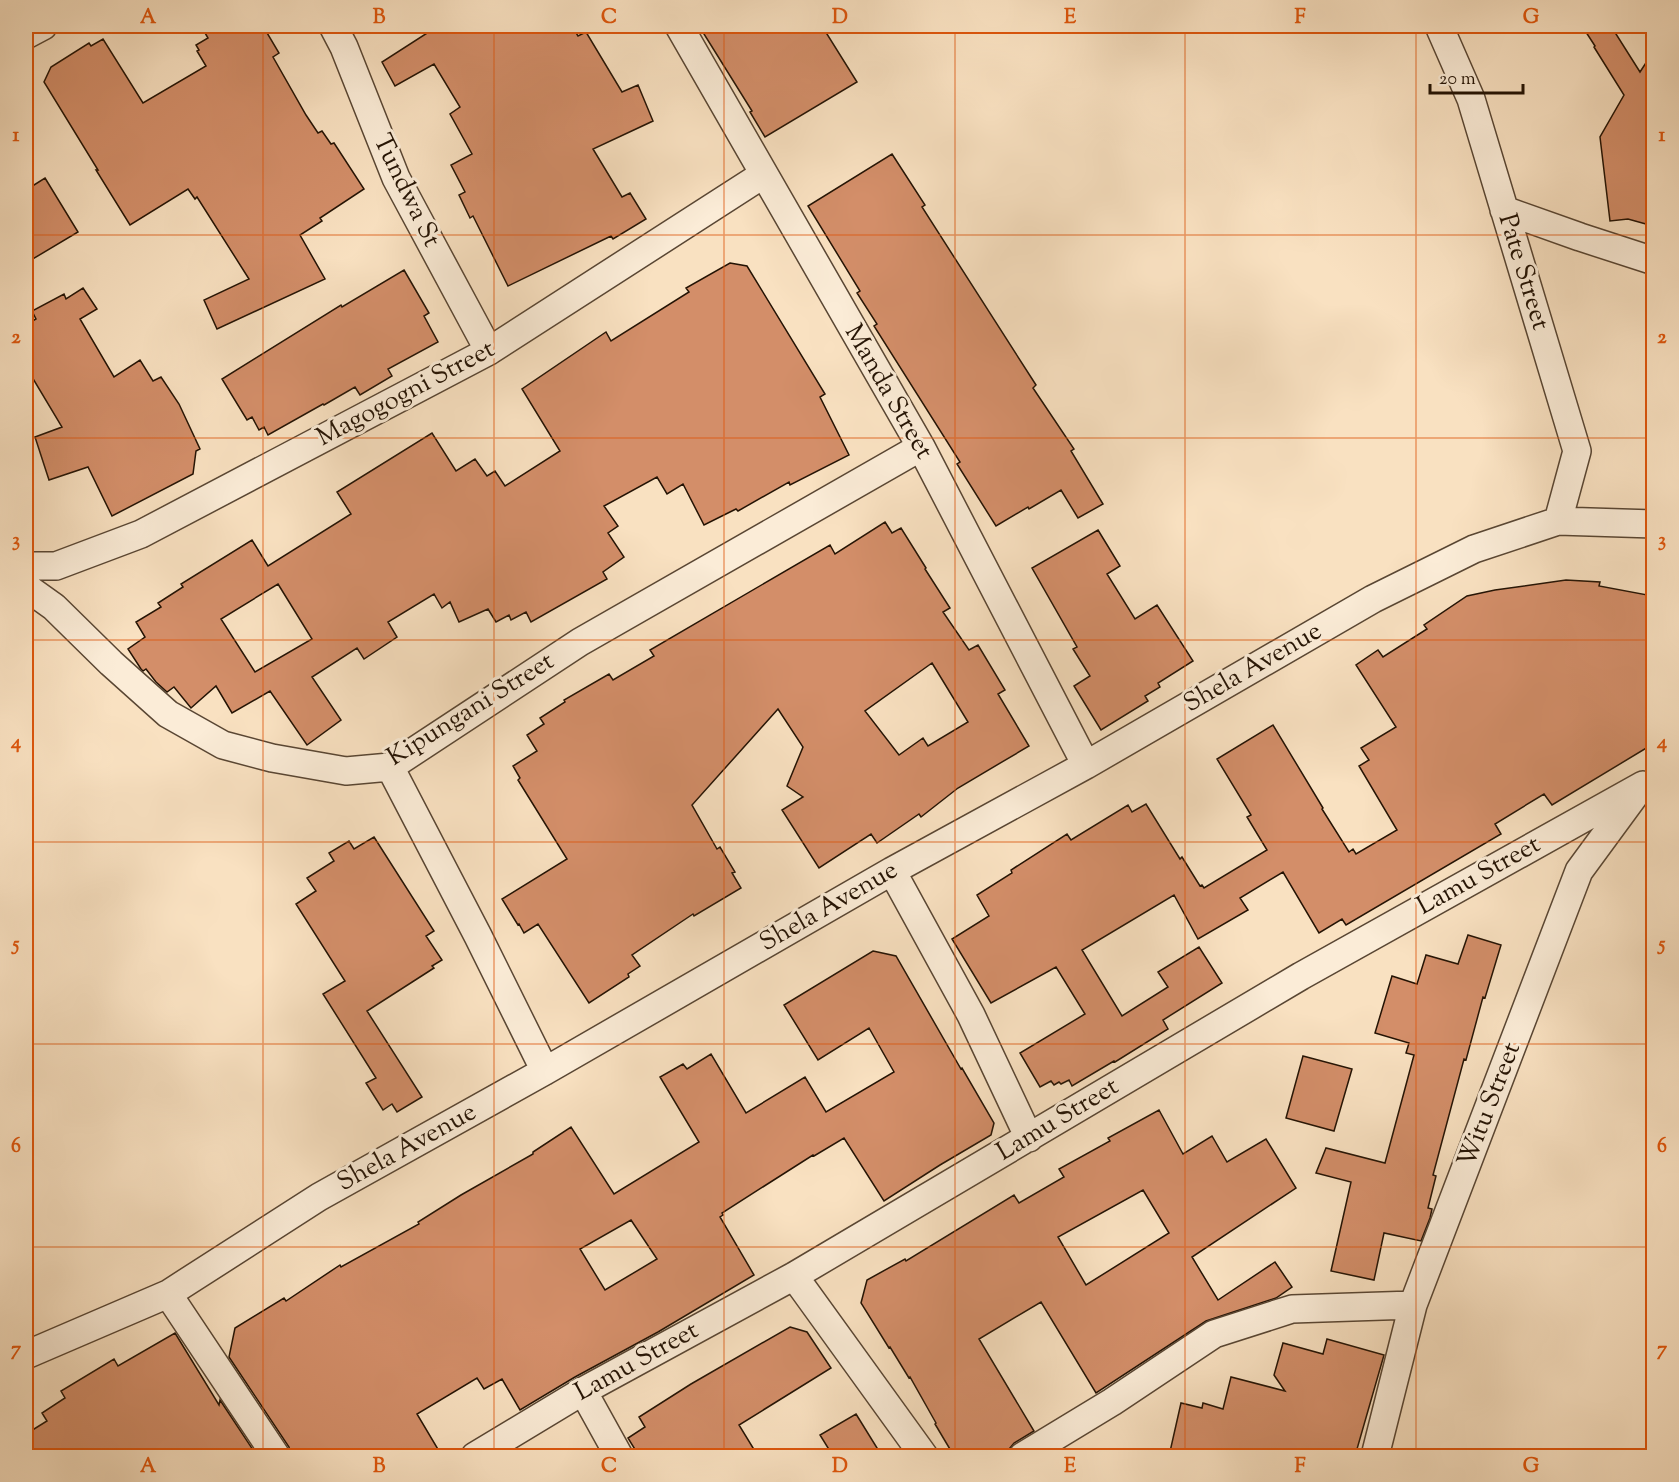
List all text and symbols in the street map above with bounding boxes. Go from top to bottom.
text: A [140,4,157,33]
text: B [373,4,386,33]
text: C [601,4,617,33]
text: D [832,4,848,33]
text: E [1064,4,1077,33]
text: F [1294,4,1306,33]
text: G [1523,4,1540,33]
scale bar [1430,57,1523,95]
text: 20 m [1439,67,1476,93]
text: 1 [13,122,20,151]
text: 1 [1659,122,1666,151]
street label: Tundwa St [363,128,449,254]
street label: Pate Street [1488,209,1558,335]
street label: Manda Street [834,318,942,466]
text: 2 [11,324,21,353]
text: 2 [1657,324,1667,353]
street label: Magogogni Street [310,331,502,457]
text: 3 [12,527,20,556]
text: 3 [1658,527,1666,556]
street label: Shela Avenue [1177,613,1329,723]
street label: Kipungani Street [380,644,562,776]
text: 4 [10,729,21,758]
text: 4 [1656,729,1667,758]
street label: Lamu Street [1410,827,1548,925]
street label: Shela Avenue [753,852,905,962]
text: 5 [11,931,20,960]
text: 5 [1657,931,1666,960]
street label: Witu Street [1449,1037,1531,1173]
street label: Lamu Street [990,1069,1126,1171]
street label: Shela Avenue [331,1094,483,1202]
text: 6 [11,1133,21,1162]
text: 6 [1657,1133,1667,1162]
street label: Lamu Street [568,1313,706,1411]
text: 7 [11,1336,22,1365]
text: 7 [1657,1336,1668,1365]
text: A [140,1453,157,1482]
text: B [373,1453,386,1482]
text: C [601,1453,617,1482]
text: D [832,1453,848,1482]
text: E [1064,1453,1077,1482]
text: F [1294,1453,1306,1482]
text: G [1523,1453,1540,1482]

